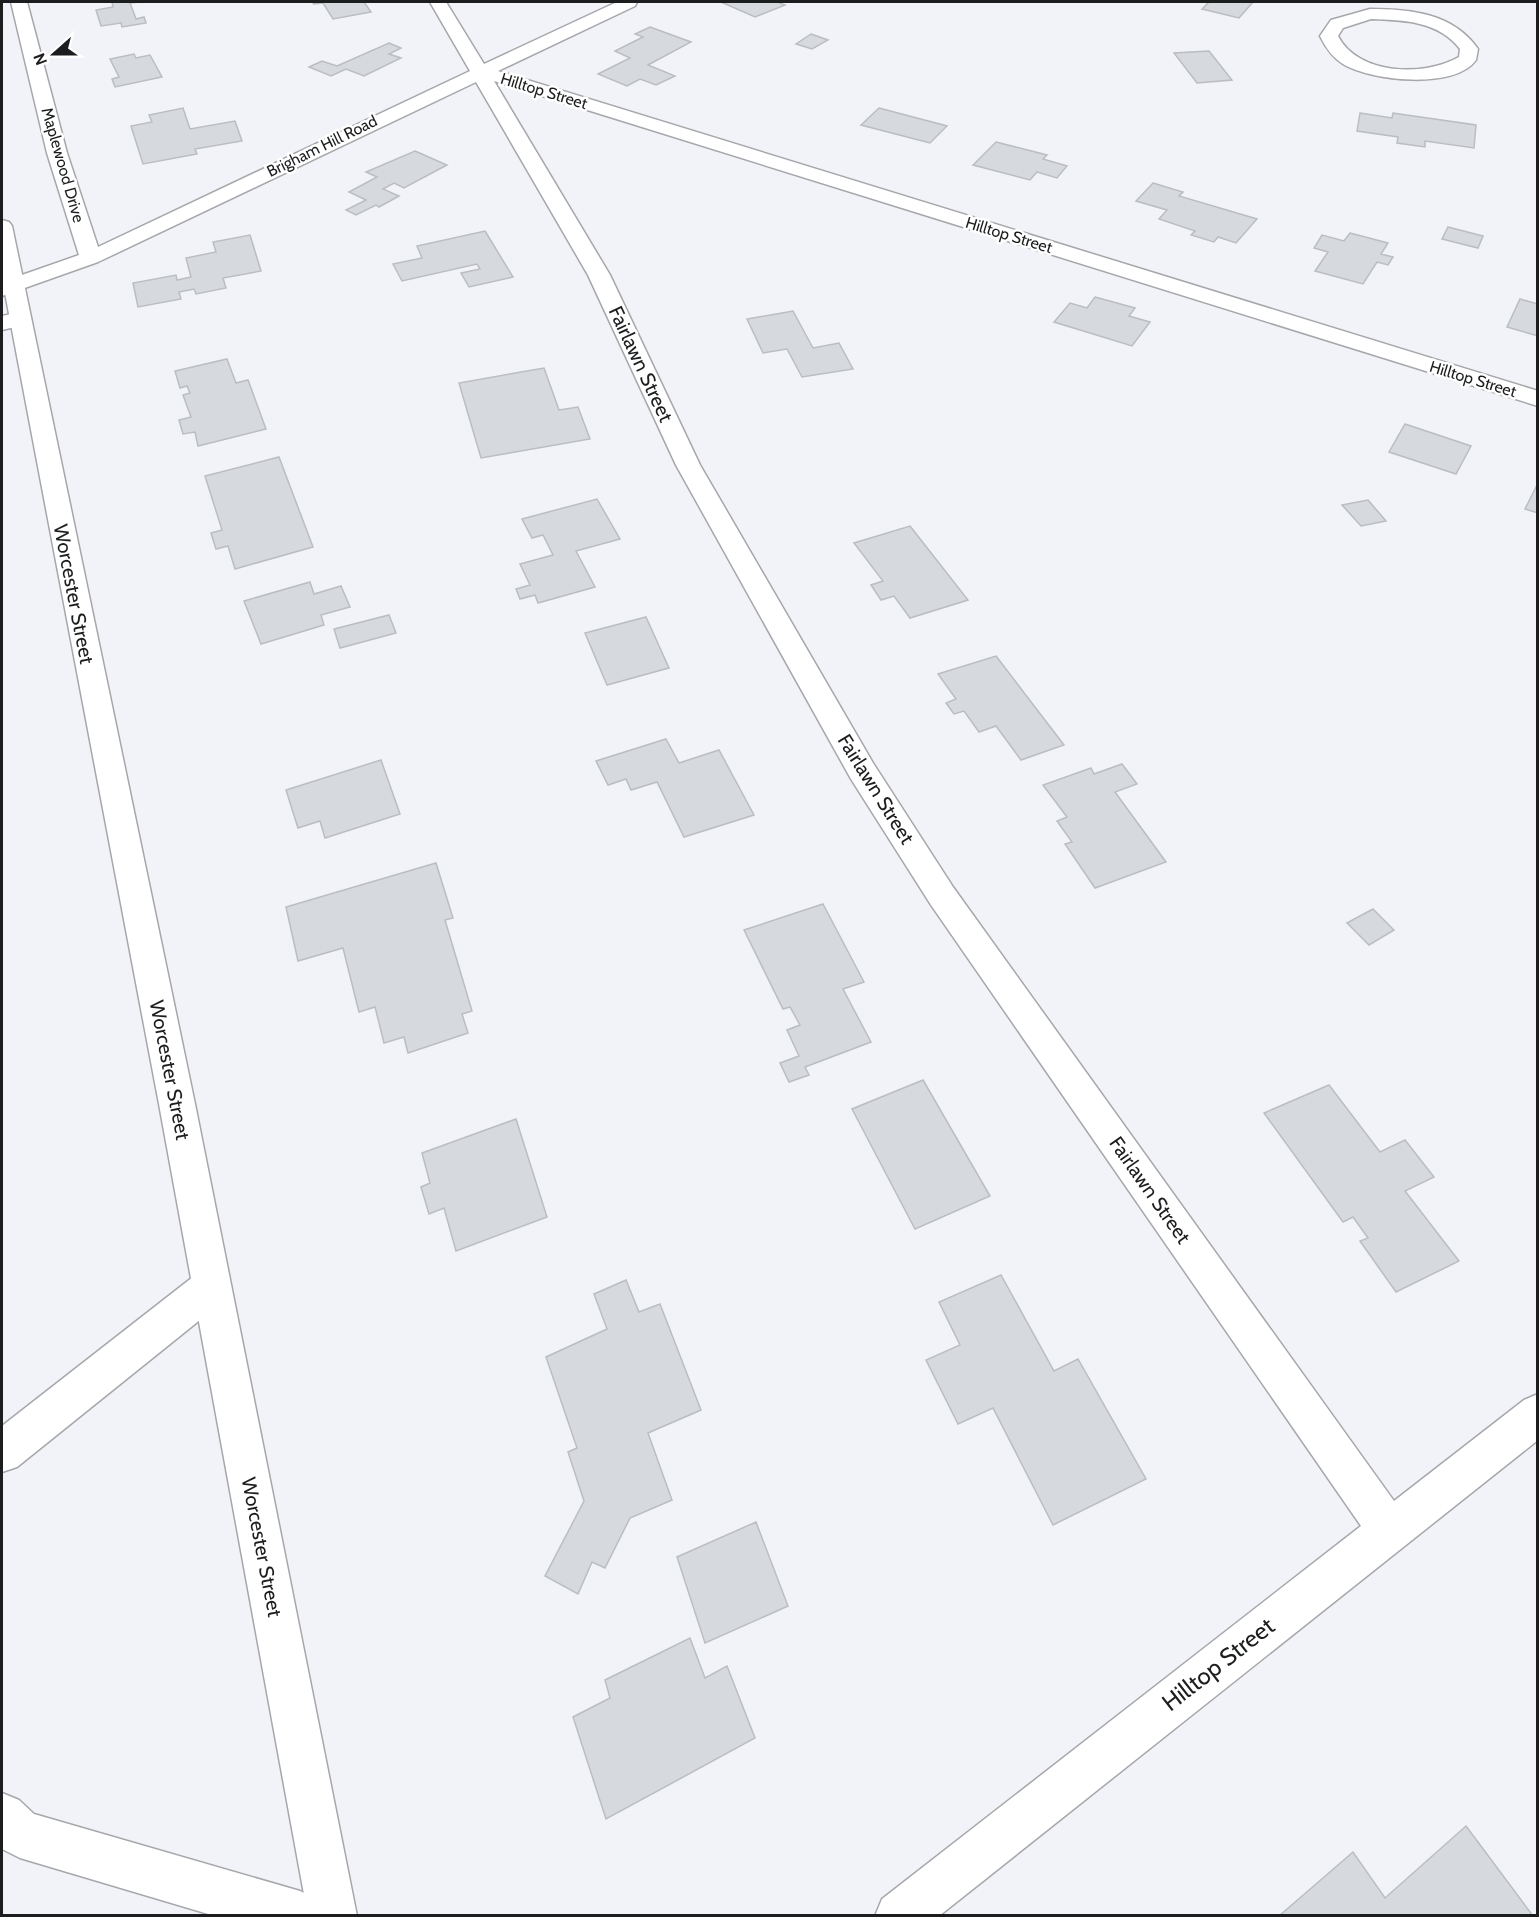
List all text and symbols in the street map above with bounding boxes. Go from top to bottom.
north arrow [24,24,84,84]
text: N [30,51,51,68]
street label: Hilltop Street [498,69,590,113]
street label: Maplewood Drive [37,105,89,225]
street label: Brigham Hill Road [264,111,380,181]
street label: Hilltop Street [963,213,1055,257]
street label: Fairlawn Street [604,302,678,426]
street label: Hilltop Street [1427,357,1519,401]
street label: Worcester Street [49,522,99,666]
street label: Fairlawn Street [833,730,919,849]
street label: Worcester Street [145,998,195,1142]
street label: Fairlawn Street [1104,1132,1196,1248]
street label: Worcester Street [237,1475,287,1619]
street label: Hilltop Street [1156,1611,1280,1717]

